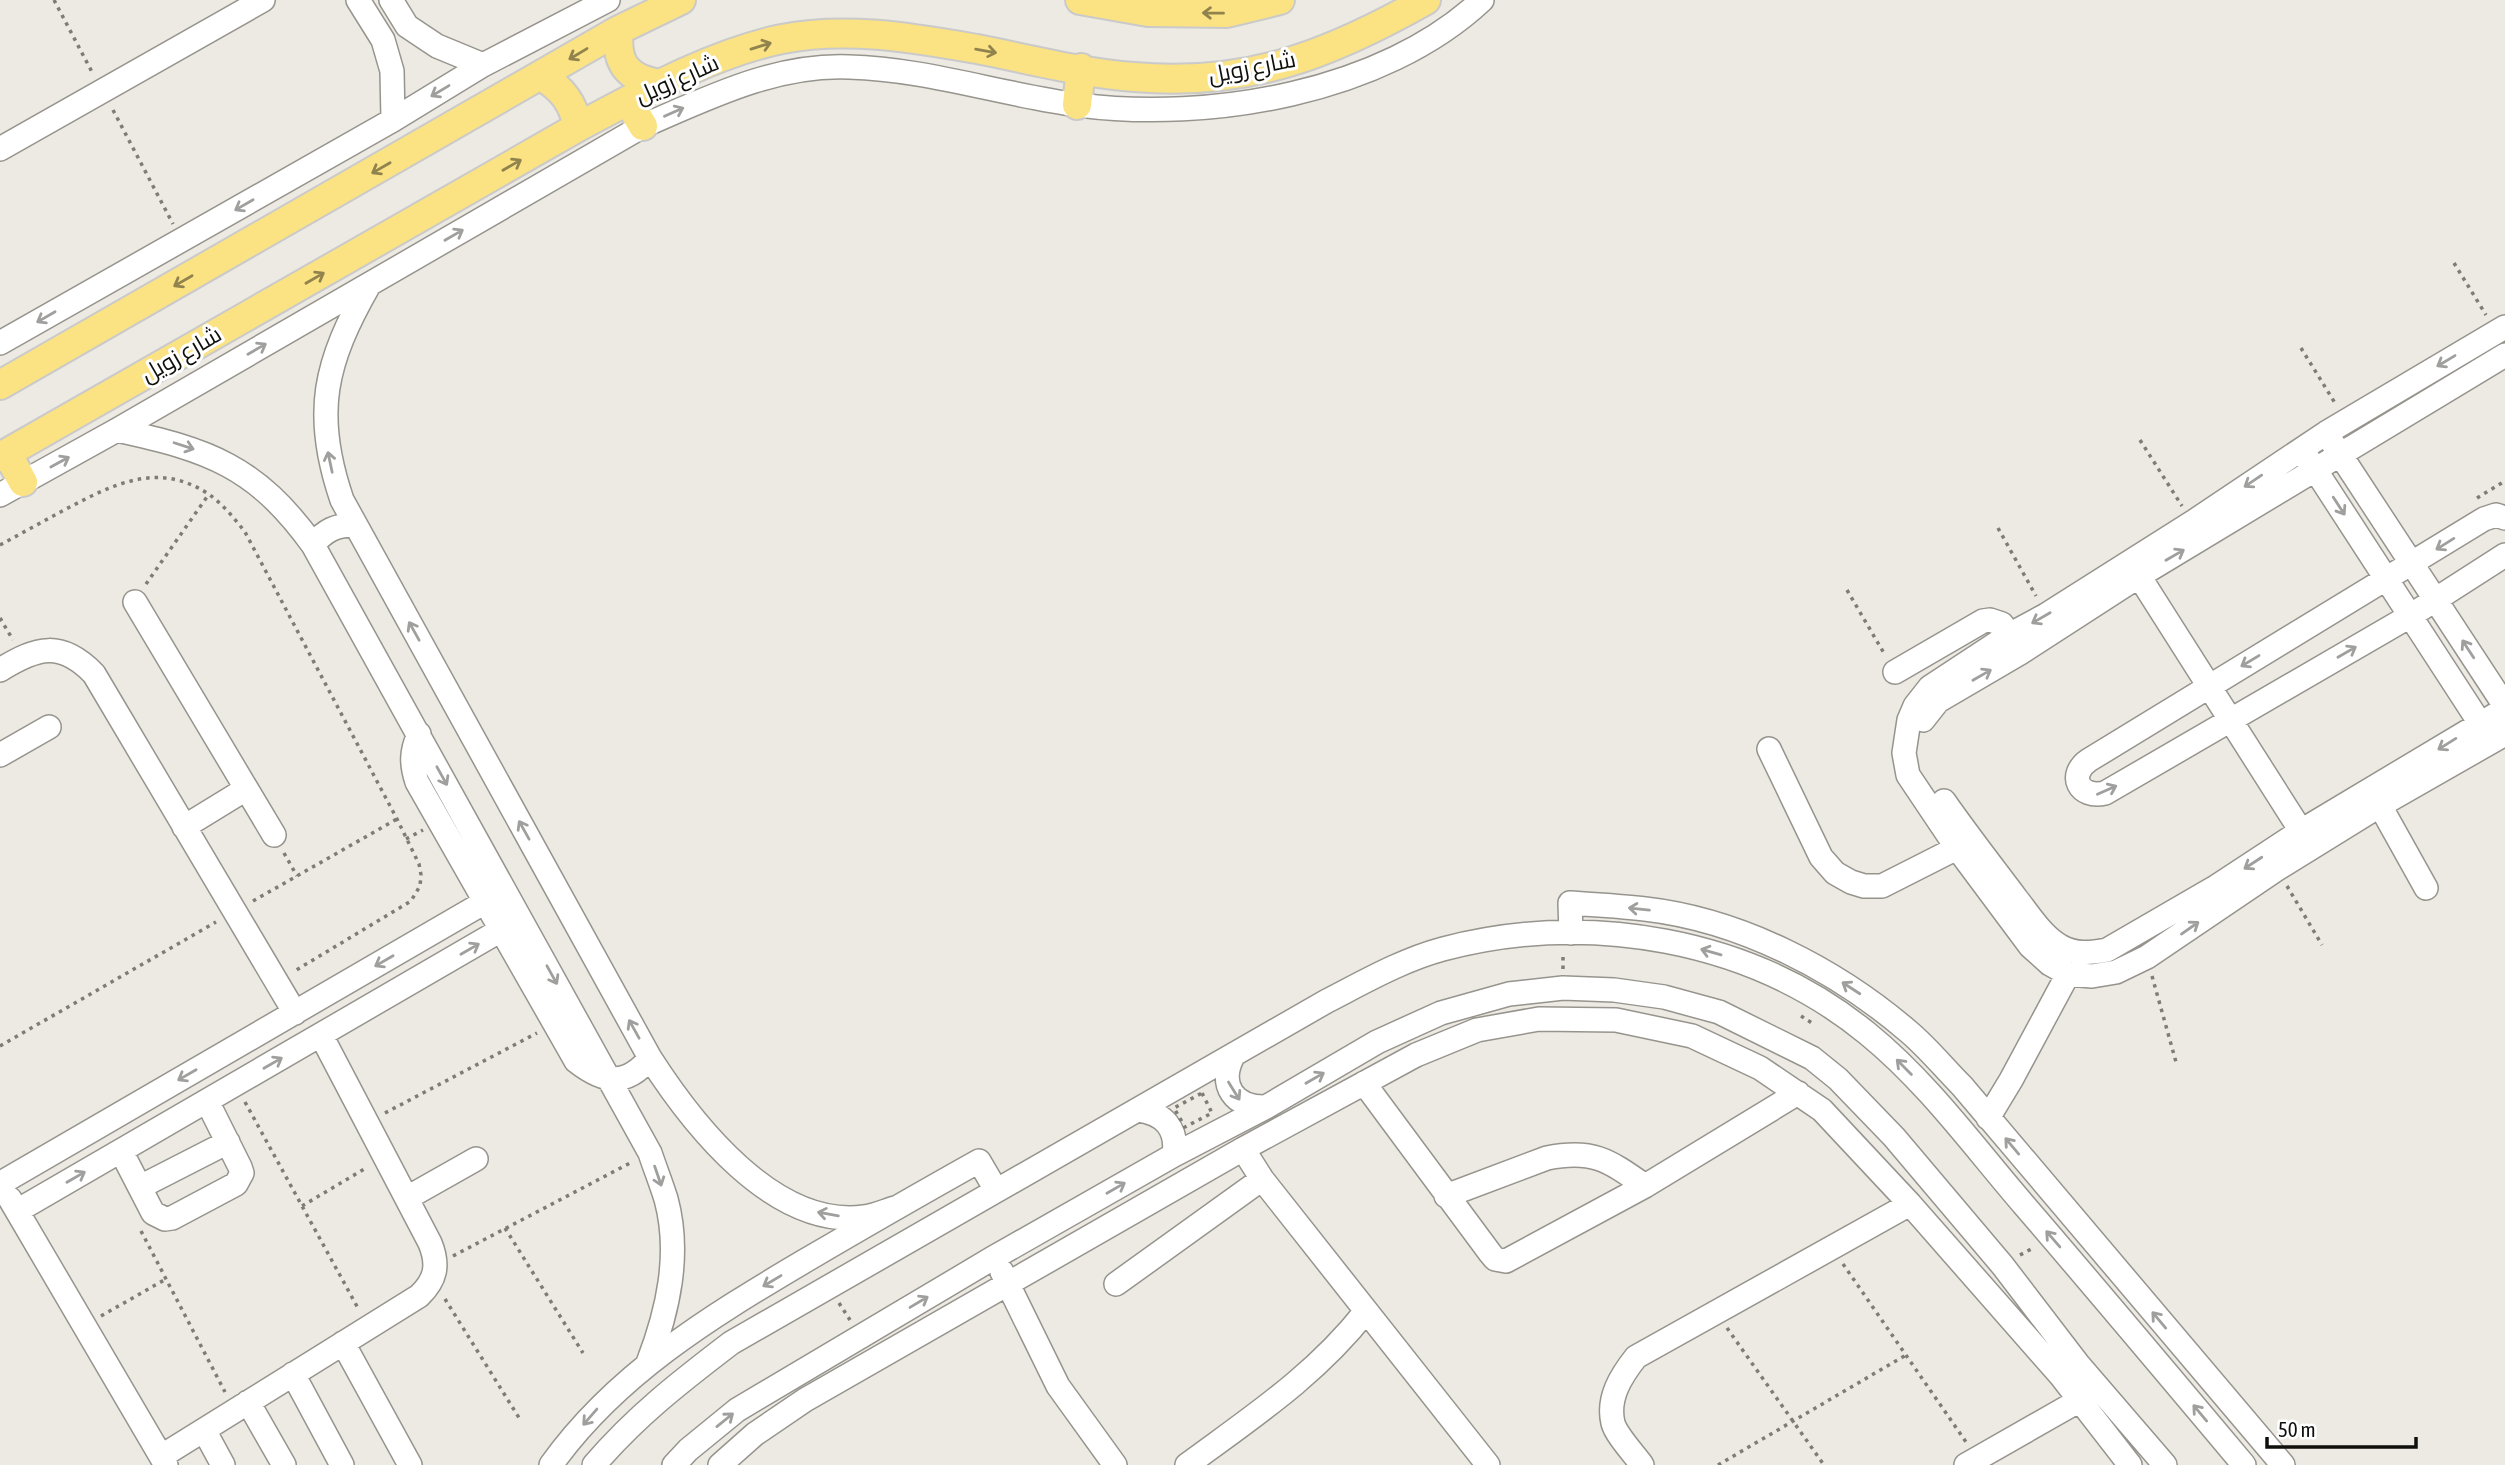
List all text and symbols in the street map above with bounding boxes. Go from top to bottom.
one-way arrow [1202,6,1225,20]
one-way arrow [750,38,772,51]
one-way arrow [974,45,997,58]
street label: شارع زويل [1206,46,1298,91]
one-way arrow [568,48,588,62]
street label: شارع زويل [631,49,724,112]
one-way arrow [431,84,451,98]
one-way arrow [663,105,684,118]
one-way arrow [501,158,522,171]
one-way arrow [371,161,391,175]
one-way arrow [234,198,254,212]
one-way arrow [443,228,464,241]
one-way arrow [304,271,324,285]
one-way arrow [174,274,194,288]
one-way arrow [36,310,56,324]
street label: شارع زويل [136,321,227,390]
one-way arrow [247,341,267,355]
one-way arrow [2437,355,2457,369]
one-way arrow [172,440,194,453]
one-way arrow [323,451,337,474]
one-way arrow [49,455,69,469]
one-way arrow [2244,474,2263,488]
one-way arrow [2332,496,2346,515]
one-way arrow [2435,537,2455,551]
one-way arrow [2165,548,2185,562]
one-way arrow [2031,611,2051,625]
one-way arrow [407,622,421,642]
one-way arrow [2460,640,2475,659]
one-way arrow [2336,645,2356,659]
one-way arrow [2240,654,2260,668]
one-way arrow [1971,668,1992,681]
one-way arrow [2437,737,2457,751]
one-way arrow [435,765,449,785]
one-way arrow [2096,783,2117,796]
one-way arrow [517,821,531,841]
one-way arrow [2243,856,2263,870]
one-way arrow [1629,902,1651,915]
one-way arrow [2180,921,2199,935]
one-way arrow [459,941,479,955]
one-way arrow [1700,945,1722,958]
one-way arrow [374,954,394,968]
one-way arrow [545,964,559,984]
one-way arrow [1841,980,1861,994]
one-way arrow [627,1019,641,1040]
one-way arrow [262,1056,283,1069]
one-way arrow [1896,1058,1913,1075]
one-way arrow [177,1069,197,1083]
one-way arrow [1305,1071,1325,1085]
one-way arrow [1227,1081,1241,1101]
one-way arrow [2004,1138,2020,1156]
one-way arrow [653,1164,665,1186]
one-way arrow [66,1170,86,1184]
one-way arrow [1105,1181,1126,1194]
one-way arrow [817,1207,840,1220]
one-way arrow [2045,1230,2061,1248]
one-way arrow [762,1274,782,1288]
one-way arrow [909,1294,929,1308]
one-way arrow [2151,1311,2167,1329]
one-way arrow [2192,1404,2208,1422]
scale bar [2267,1406,2416,1450]
one-way arrow [582,1408,599,1425]
one-way arrow [715,1412,733,1428]
text: 50 m [2278,1417,2316,1441]

